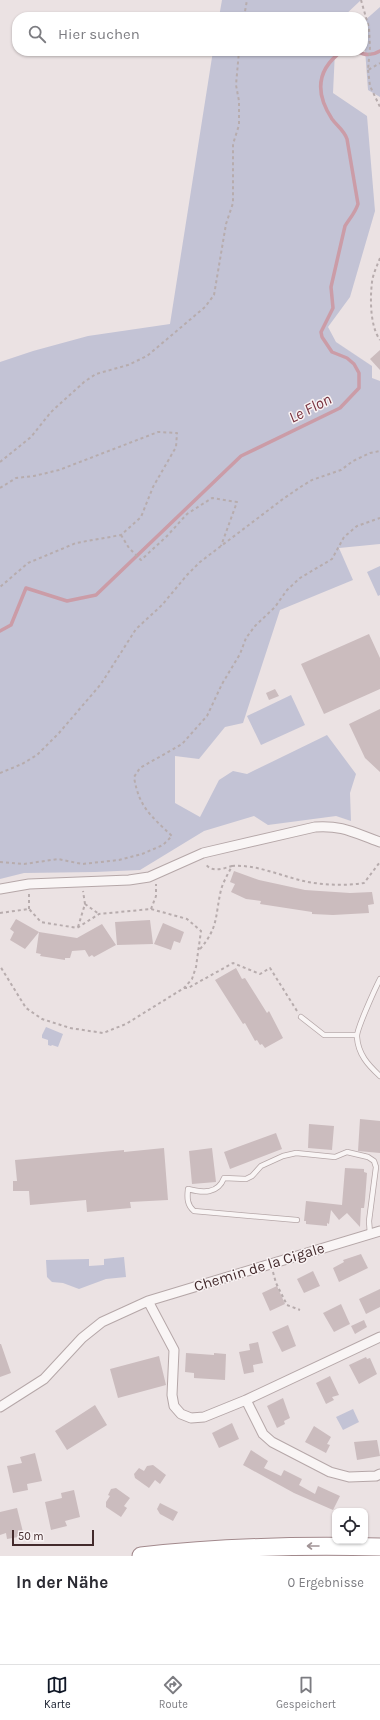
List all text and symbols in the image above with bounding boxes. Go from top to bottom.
search box [12,12,368,56]
icon: search [26,23,48,45]
text: Hier suchen [58,25,140,43]
water label: Le Flon [285,389,335,427]
street label: Chemin de la Cigale [192,1239,326,1295]
map controls [332,1508,368,1544]
button: locate [332,1508,368,1544]
scale bar [12,1528,94,1547]
text: 50 m [18,1530,44,1543]
one-way arrow [307,1542,320,1550]
text: In der Nähe [16,1572,108,1592]
text: 0 Ergebnisse [288,1575,364,1590]
tab: Karte [44,1674,71,1711]
tab: Route [159,1674,188,1711]
tab: Gespeichert [276,1674,336,1711]

